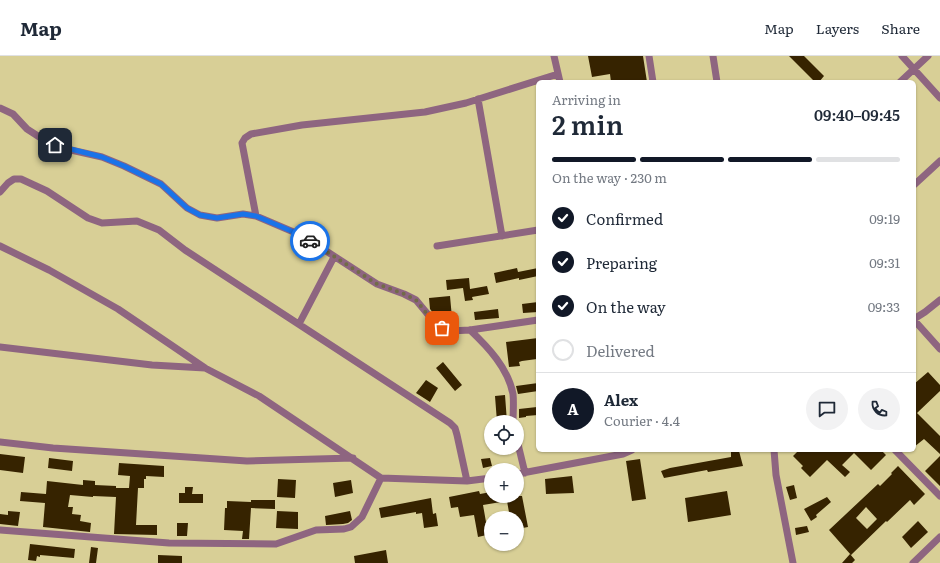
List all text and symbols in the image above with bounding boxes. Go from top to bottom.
text: Map [20,14,62,42]
text: Map [764,18,794,38]
text: Layers [816,18,859,38]
text: Share [881,18,920,38]
text: Arriving in [552,90,621,109]
text: 09:40–09:45 [814,103,900,126]
text: 2 min [552,104,623,143]
pin [38,128,72,162]
icon: home [44,134,66,156]
text: On the way · 230 m [552,168,667,187]
icon: check [552,207,574,229]
text: Confirmed [586,207,663,230]
text: 09:19 [869,209,900,228]
courier [290,221,330,261]
icon: car [299,230,321,252]
icon: check [552,251,574,273]
text: Preparing [586,251,657,274]
text: 09:31 [869,253,900,272]
icon: check [552,295,574,317]
text: On the way [586,295,666,318]
text: 09:33 [868,297,900,316]
pin [425,311,459,345]
icon: bag [431,317,453,339]
text: Delivered [586,339,655,362]
text: Alex [604,388,638,411]
button: chat [806,388,848,430]
button: phone [858,388,900,430]
text: A [567,397,579,420]
text: Courier · 4.4 [604,411,680,430]
map controls [484,415,524,551]
button: locate [484,415,524,455]
button: + [484,463,524,503]
button: − [484,511,524,551]

